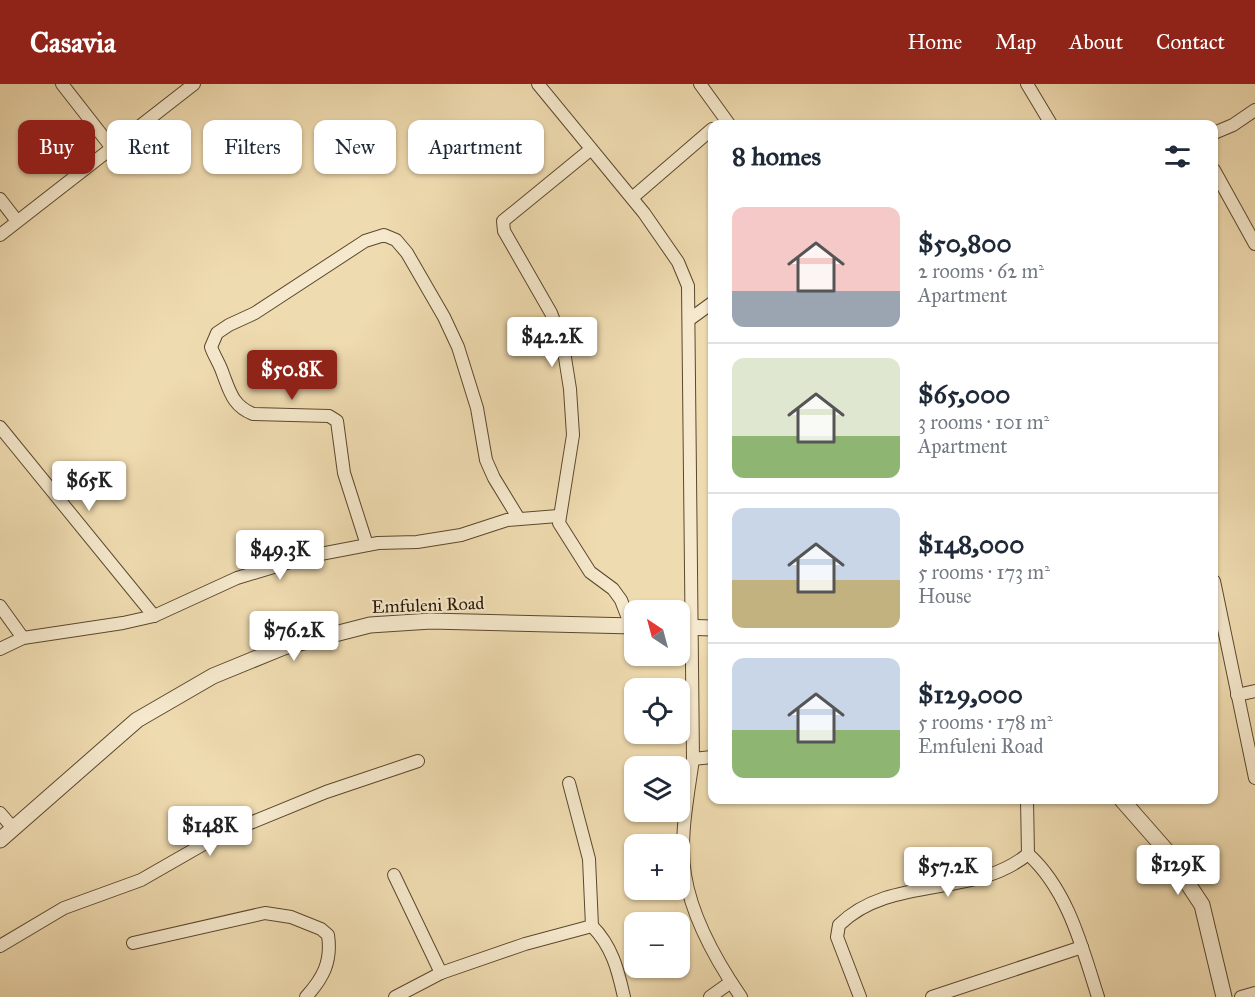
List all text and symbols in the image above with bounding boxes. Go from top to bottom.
text: Casavia [30,25,116,60]
text: Home [907,29,962,55]
text: Map [995,29,1036,55]
text: About [1069,29,1123,55]
text: Contact [1156,29,1225,55]
chip: Buy [18,120,95,174]
chip: Rent [107,120,191,174]
chip: Filters [203,120,302,174]
chip: New [314,120,396,174]
chip: Apartment [408,120,544,174]
text: 8 homes [732,140,821,172]
icon: filters [1161,140,1194,173]
text: $50,800 [918,227,1012,259]
icon: home [780,231,852,303]
text: 2 rooms · 62 m² [918,259,1044,283]
text: Apartment [918,283,1007,307]
pin: $42.2K [503,317,601,368]
text: $42.2K [521,324,583,348]
pin: $50.8K [243,350,341,401]
text: $50.8K [261,357,323,381]
text: $65,000 [918,378,1010,410]
icon: home [780,382,852,454]
text: 3 rooms · 101 m² [918,410,1049,434]
text: Apartment [918,434,1007,458]
pin: $65K [53,461,125,512]
text: $65K [66,468,112,492]
text: $148,000 [918,528,1024,560]
pin: $49.3K [231,530,329,581]
icon: home [780,532,852,604]
text: $49.3K [250,537,310,561]
text: 5 rooms · 173 m² [918,560,1050,584]
text: House [918,584,972,608]
street label: Emfuleni Road [371,592,485,618]
north arrow [624,600,690,666]
map controls [624,600,690,978]
pin: $76.2K [245,611,343,662]
text: $76.2K [263,618,325,642]
button: locate [624,678,690,744]
text: $129,000 [918,678,1023,710]
icon: home [780,682,852,754]
text: 5 rooms · 178 m² [918,710,1053,734]
text: Emfuleni Road [918,734,1043,758]
button: layers [624,756,690,822]
pin: $148K [168,806,252,857]
text: $148K [182,813,238,837]
button: + [624,834,690,900]
pin: $129K [1136,845,1220,896]
pin: $57.2K [899,847,997,898]
text: $129K [1151,852,1205,876]
text: $57.2K [918,854,978,878]
button: − [624,912,690,978]

